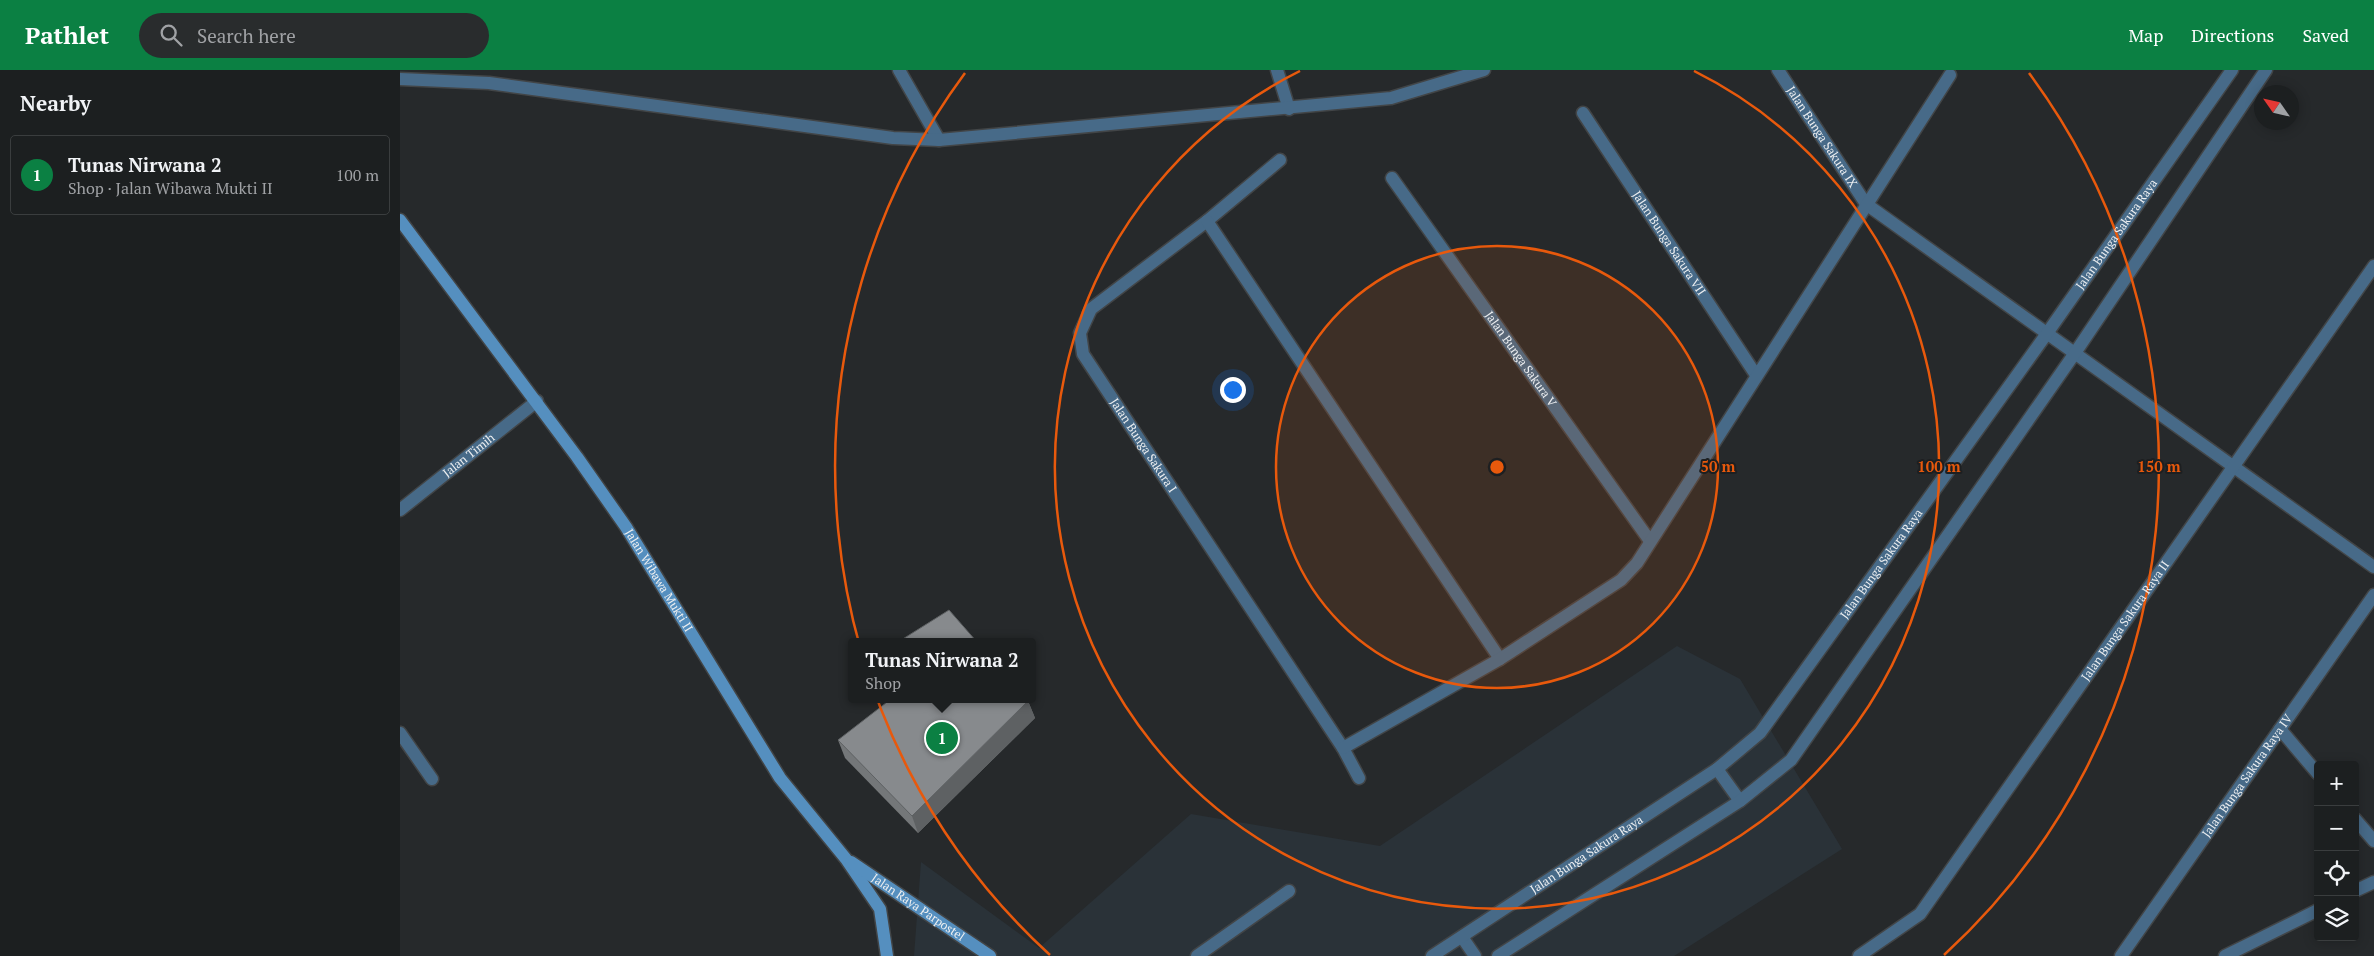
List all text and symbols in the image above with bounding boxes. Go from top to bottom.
search box [139,13,489,58]
text: Pathlet [25,19,109,51]
icon: search [157,21,185,49]
text: Search here [197,23,296,48]
text: Map [2128,23,2163,47]
text: Directions [2191,23,2274,47]
text: Saved [2302,23,2349,47]
street label: Jalan Bunga Sakura IX [1784,83,1861,190]
north arrow [2254,85,2299,130]
text: Nearby [20,89,91,117]
text: Tunas Nirwana 2 [68,152,222,177]
text: 1 [32,164,42,186]
text: 100 m [336,164,379,186]
street label: Jalan Bunga Sakura Raya [2072,176,2160,292]
text: Shop · Jalan Wibawa Mukti II [68,177,273,199]
street label: Jalan Bunga Sakura VII [1629,188,1709,298]
street label: Jalan Bunga Sakura V [1482,308,1561,410]
your location [1220,377,1246,403]
street label: Jalan Bunga Sakura I [1107,395,1180,495]
street label: Jalan Timih [440,430,497,480]
text: 50 m [1701,456,1736,476]
text: 100 m [1917,456,1961,476]
text: 150 m [2137,456,2181,476]
centre of rings [1488,458,1506,476]
street label: Jalan Bunga Sakura Raya [1836,506,1925,622]
street label: Jalan Wibawa Mukti II [622,526,697,634]
street label: Jalan Bunga Sakura Raya II [2078,558,2172,683]
popup [848,638,1036,703]
text: Tunas Nirwana 2 [865,647,1019,672]
text: Shop [865,672,901,694]
street label: Jalan Bunga Sakura Raya IV [2199,710,2296,840]
pin: 1 [926,719,958,757]
map controls [2314,761,2359,941]
button: + [2314,761,2359,806]
button: − [2314,806,2359,851]
street label: Jalan Bunga Sakura Raya [1527,812,1646,896]
button: locate [2314,851,2359,896]
street label: Jalan Raya Parpostel [869,870,968,944]
button: layers [2314,896,2359,941]

